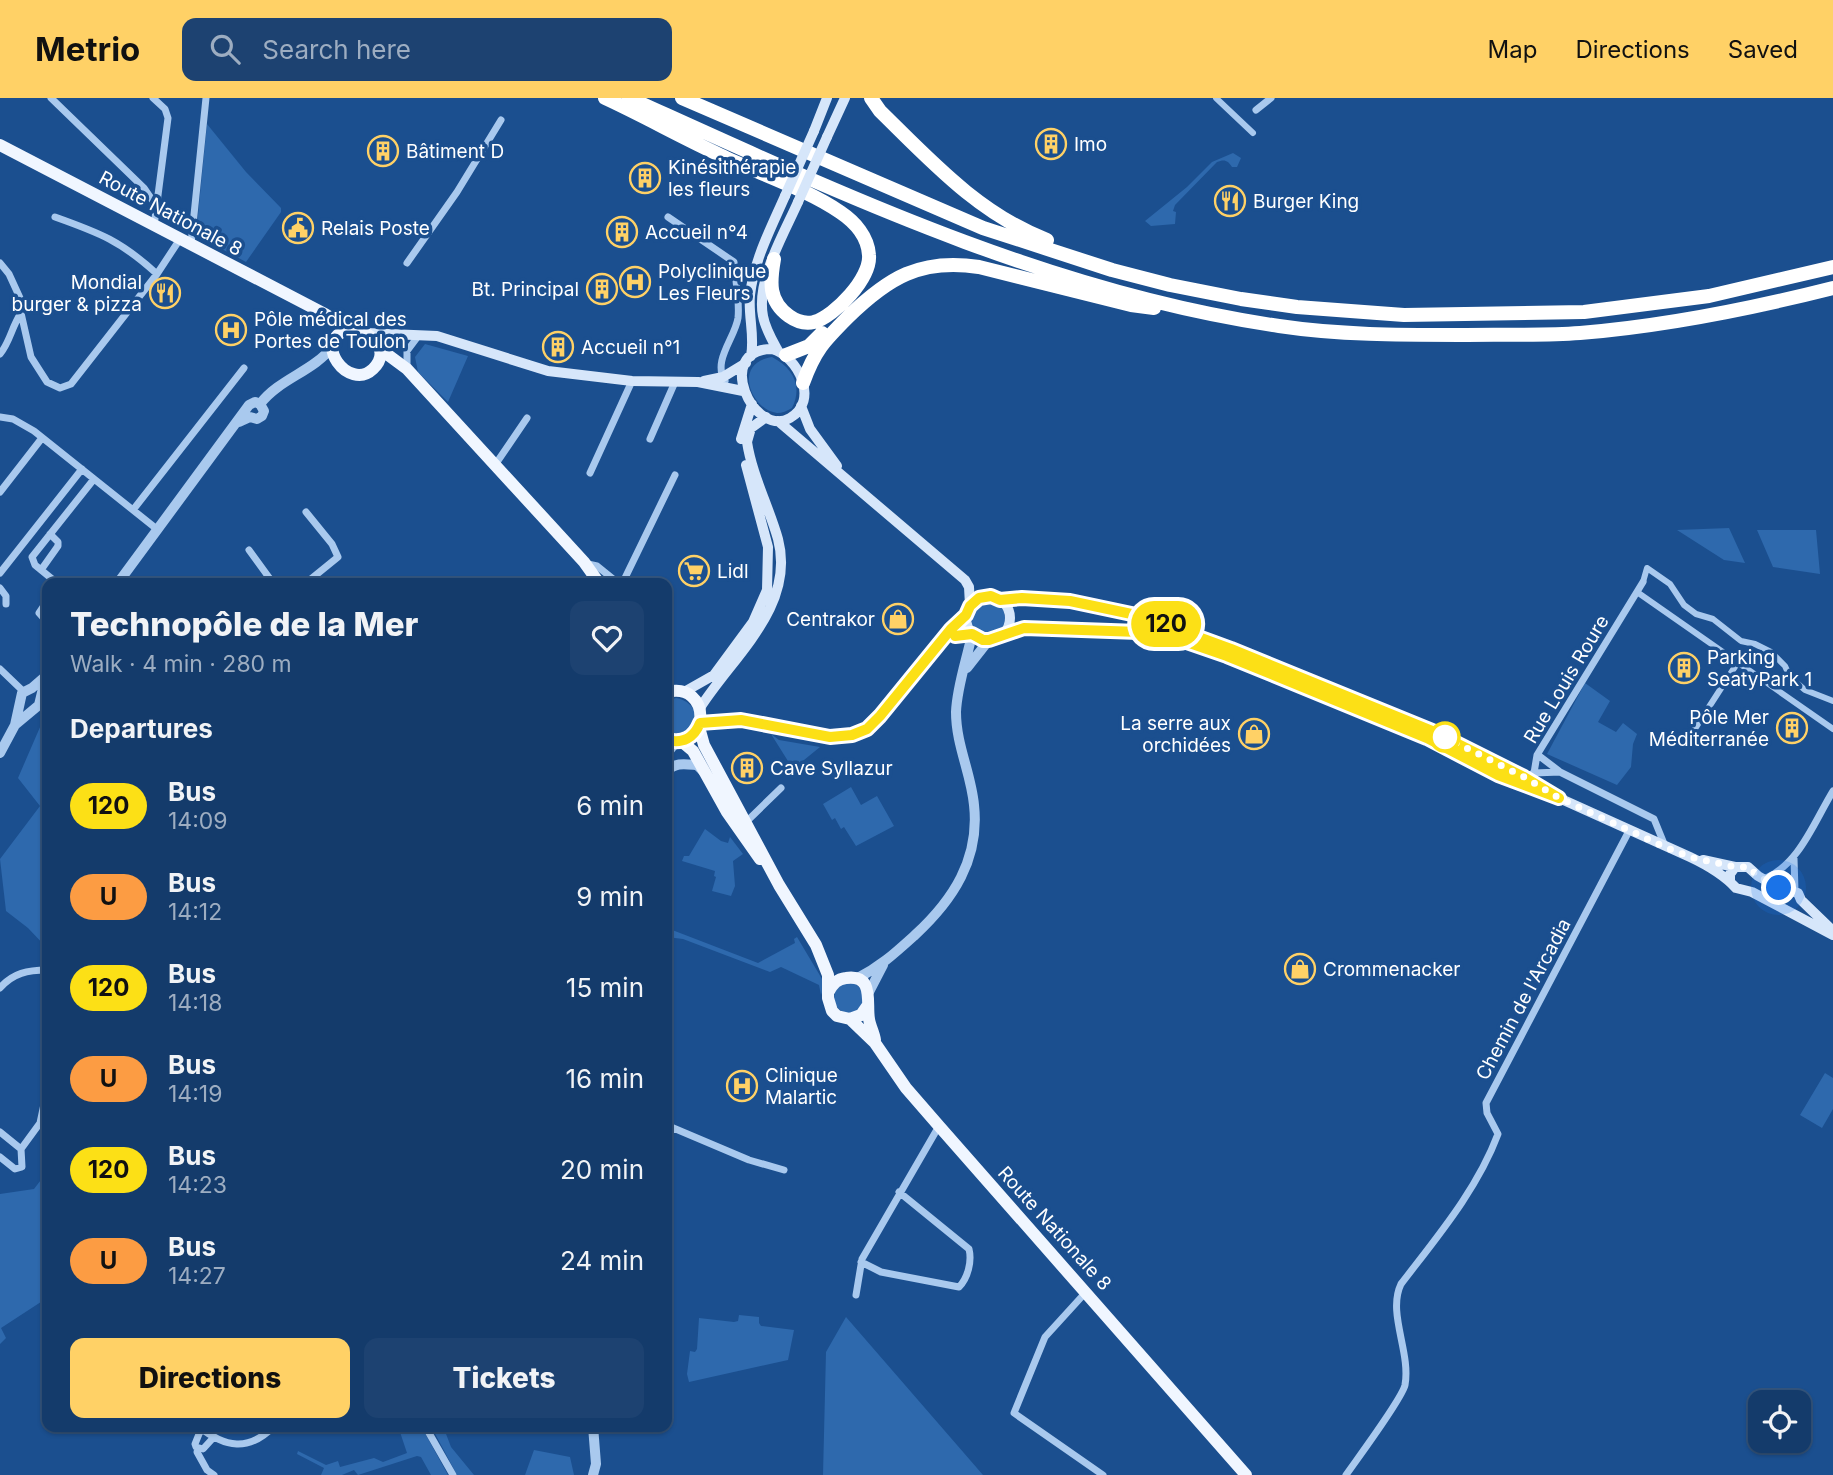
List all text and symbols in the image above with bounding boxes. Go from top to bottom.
search box [182,18,672,81]
text: Metrio [35,29,140,69]
icon: search [206,30,244,68]
text: Search here [262,34,411,65]
text: Map [1488,35,1537,64]
text: Directions [1575,35,1690,64]
text: Saved [1728,35,1798,64]
building icon: Imo [1034,127,1068,161]
place label: Imo [1074,133,1107,156]
building icon: Bâtiment D [366,134,400,168]
place label: Bâtiment D [406,140,504,163]
place label: Kinésithérapie les fleurs [668,156,796,201]
building icon: Kinésithérapie les fleurs [628,161,662,195]
street label: Route Nationale 8 [95,166,246,261]
restaurant icon: Burger King [1213,184,1247,218]
place label: Burger King [1253,190,1359,213]
public building icon: Relais Poste [281,211,315,245]
building icon: Accueil n°4 [605,215,639,249]
place label: Relais Poste [321,217,430,240]
place label: Accueil n°4 [645,221,748,244]
place label: Polyclinique Les Fleurs [658,260,766,305]
hospital icon: Polyclinique Les Fleurs [618,265,652,299]
place label: Mondial burger & pizza [12,271,142,316]
building icon: Bt. Principal [585,272,619,306]
restaurant icon: Mondial burger & pizza [148,276,182,310]
place label: Bt. Principal [472,278,579,301]
place label: Pôle médical des Portes de Toulon [254,308,407,353]
hospital icon: Pôle médical des Portes de Toulon [214,313,248,347]
building icon: Accueil n°1 [541,330,575,364]
place label: Accueil n°1 [581,336,680,359]
supermarket icon: Lidl [677,554,711,588]
place label: Lidl [717,560,749,583]
button: heart [570,601,644,675]
line badge: 120 [1126,601,1206,647]
shop icon: Centrakor [881,602,915,636]
text: Technopôle de la Mer [70,604,418,644]
place label: Centrakor [786,608,875,631]
text: 120 [1145,609,1187,638]
street label: Rue Louis Roure [1519,611,1614,748]
place label: Parking SeatyPark 1 [1707,646,1812,691]
text: Walk · 4 min · 280 m [70,650,292,678]
building icon: Parking SeatyPark 1 [1667,651,1701,685]
place label: Pôle Mer Méditerranée [1649,706,1769,751]
building icon: Pôle Mer Méditerranée [1775,711,1809,745]
place label: La serre aux orchidées [1120,712,1231,757]
text: Departures [70,713,213,744]
shop icon: La serre aux orchidées [1237,717,1271,751]
unlabelled marker [1430,722,1460,752]
building icon: Cave Syllazur [730,751,764,785]
place label: Cave Syllazur [770,757,893,780]
text: Bus [168,776,216,807]
text: 6 min [576,790,644,821]
text: 120 [88,791,129,820]
text: 14:09 [168,807,228,835]
text: Bus [168,867,216,898]
your location [1761,870,1796,905]
text: 9 min [576,881,644,912]
text: U [100,882,117,911]
text: 14:12 [168,898,222,926]
street label: Chemin de l'Arcadia [1471,915,1576,1084]
shop icon: Crommenacker [1283,952,1317,986]
text: Bus [168,958,216,989]
place label: Crommenacker [1323,958,1460,981]
text: 15 min [566,972,644,1003]
text: 120 [88,973,129,1002]
text: 14:18 [168,989,222,1017]
text: Bus [168,1049,216,1080]
text: 16 min [566,1063,644,1094]
text: U [100,1064,117,1093]
place label: Clinique Malartic [765,1064,838,1109]
hospital icon: Clinique Malartic [725,1069,759,1103]
text: 14:19 [168,1080,222,1108]
text: Bus [168,1140,216,1171]
text: 20 min [560,1154,644,1185]
text: 120 [88,1155,129,1184]
street label: Route Nationale 8 [993,1162,1116,1295]
text: 14:23 [168,1171,227,1199]
text: Bus [168,1231,216,1262]
text: 24 min [560,1245,644,1276]
text: U [100,1246,117,1275]
text: 14:27 [168,1262,226,1290]
button: Directions [70,1338,350,1418]
button: Tickets [364,1338,644,1418]
map controls [1748,1390,1811,1453]
button: locate [1748,1390,1811,1453]

